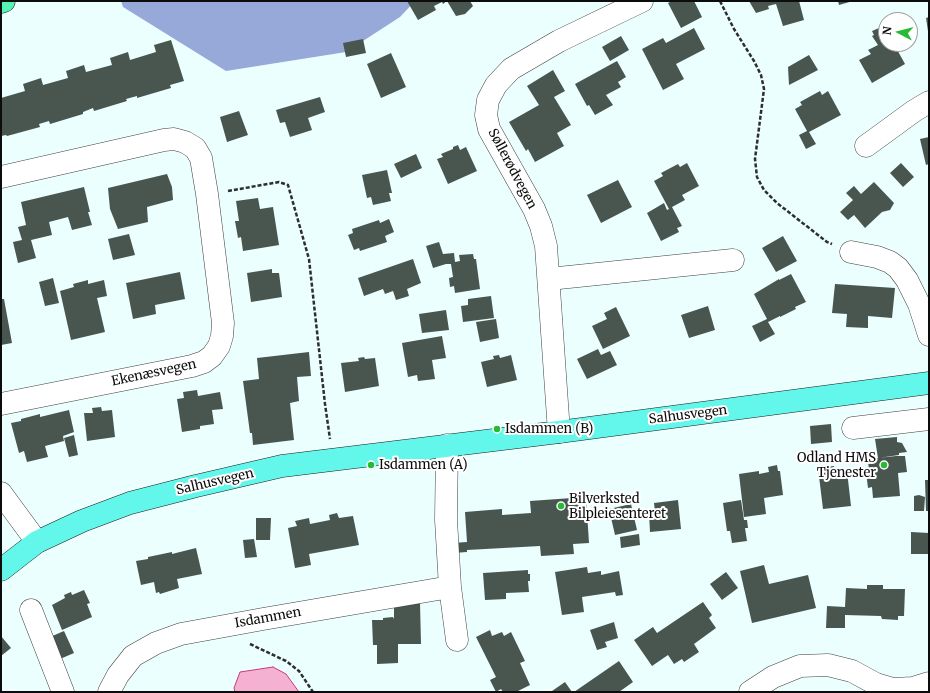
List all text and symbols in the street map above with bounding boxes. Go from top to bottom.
north arrow [878,12,918,52]
text: N [880,25,895,36]
street label: Søllerødvegen [484,126,540,212]
street label: Ekenæsvegen [110,356,198,390]
street label: Salhusvegen [648,402,728,428]
place label: Isdammen (B) [505,421,593,437]
marker: Isdammen (B) [492,424,502,434]
place label: Odland HMS Tjenester [797,450,876,481]
place label: Isdammen (A) [379,457,468,473]
marker: Isdammen (A) [366,460,376,470]
marker: Odland HMS Tjenester [879,460,889,470]
street label: Salhusvegen [175,466,255,498]
place label: Bilverksted Bilpleiesenteret [569,491,666,522]
marker: Bilverksted Bilpleiesenteret [556,501,566,511]
street label: Isdammen [234,604,302,632]

